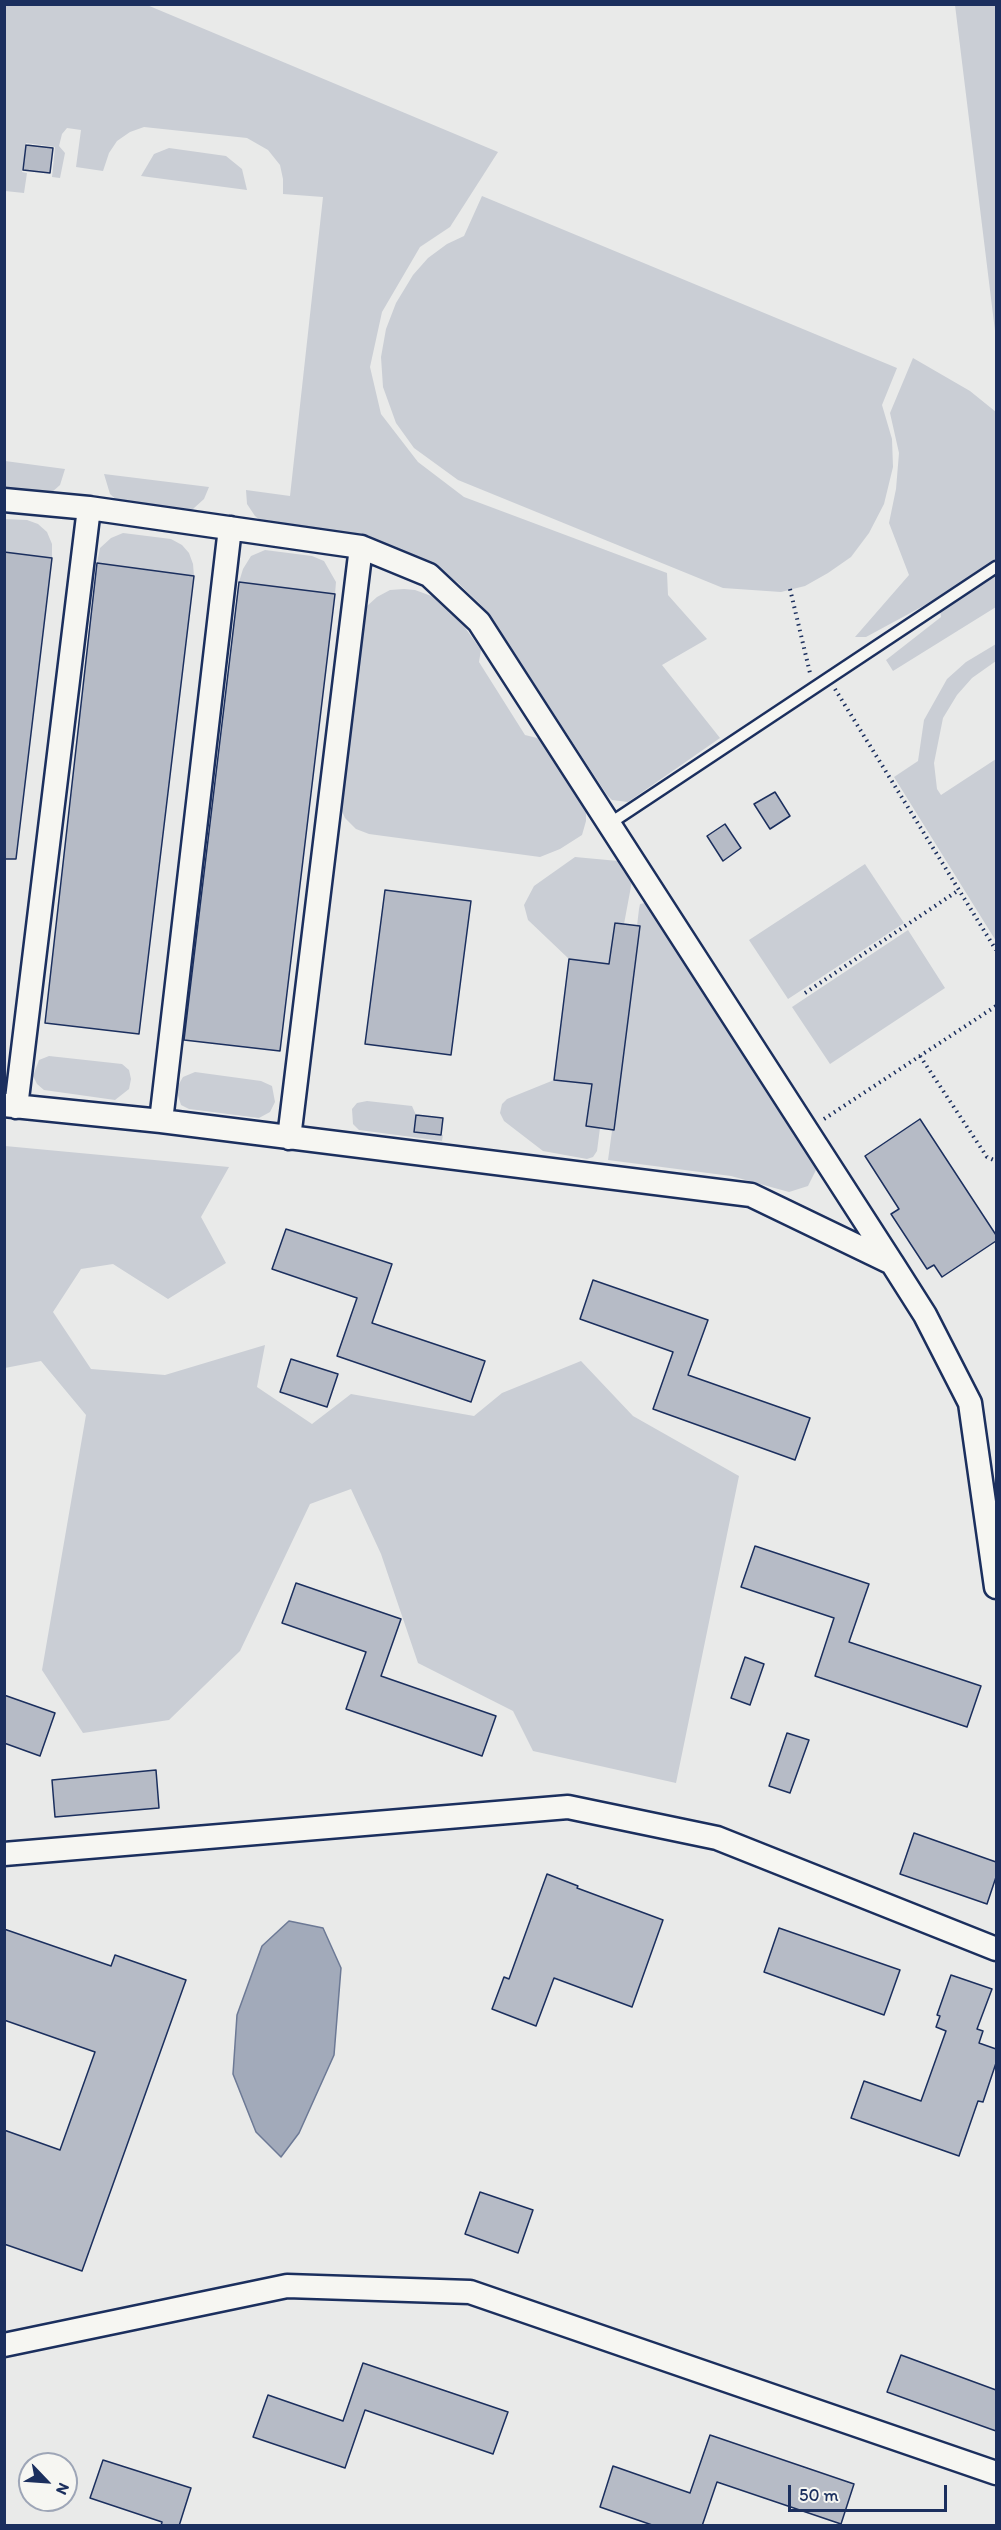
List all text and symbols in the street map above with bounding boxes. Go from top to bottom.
north arrow [18,2452,78,2512]
scale bar [791,2473,950,2511]
text: N [52,2480,74,2498]
text: 50 m [799,2484,839,2506]

